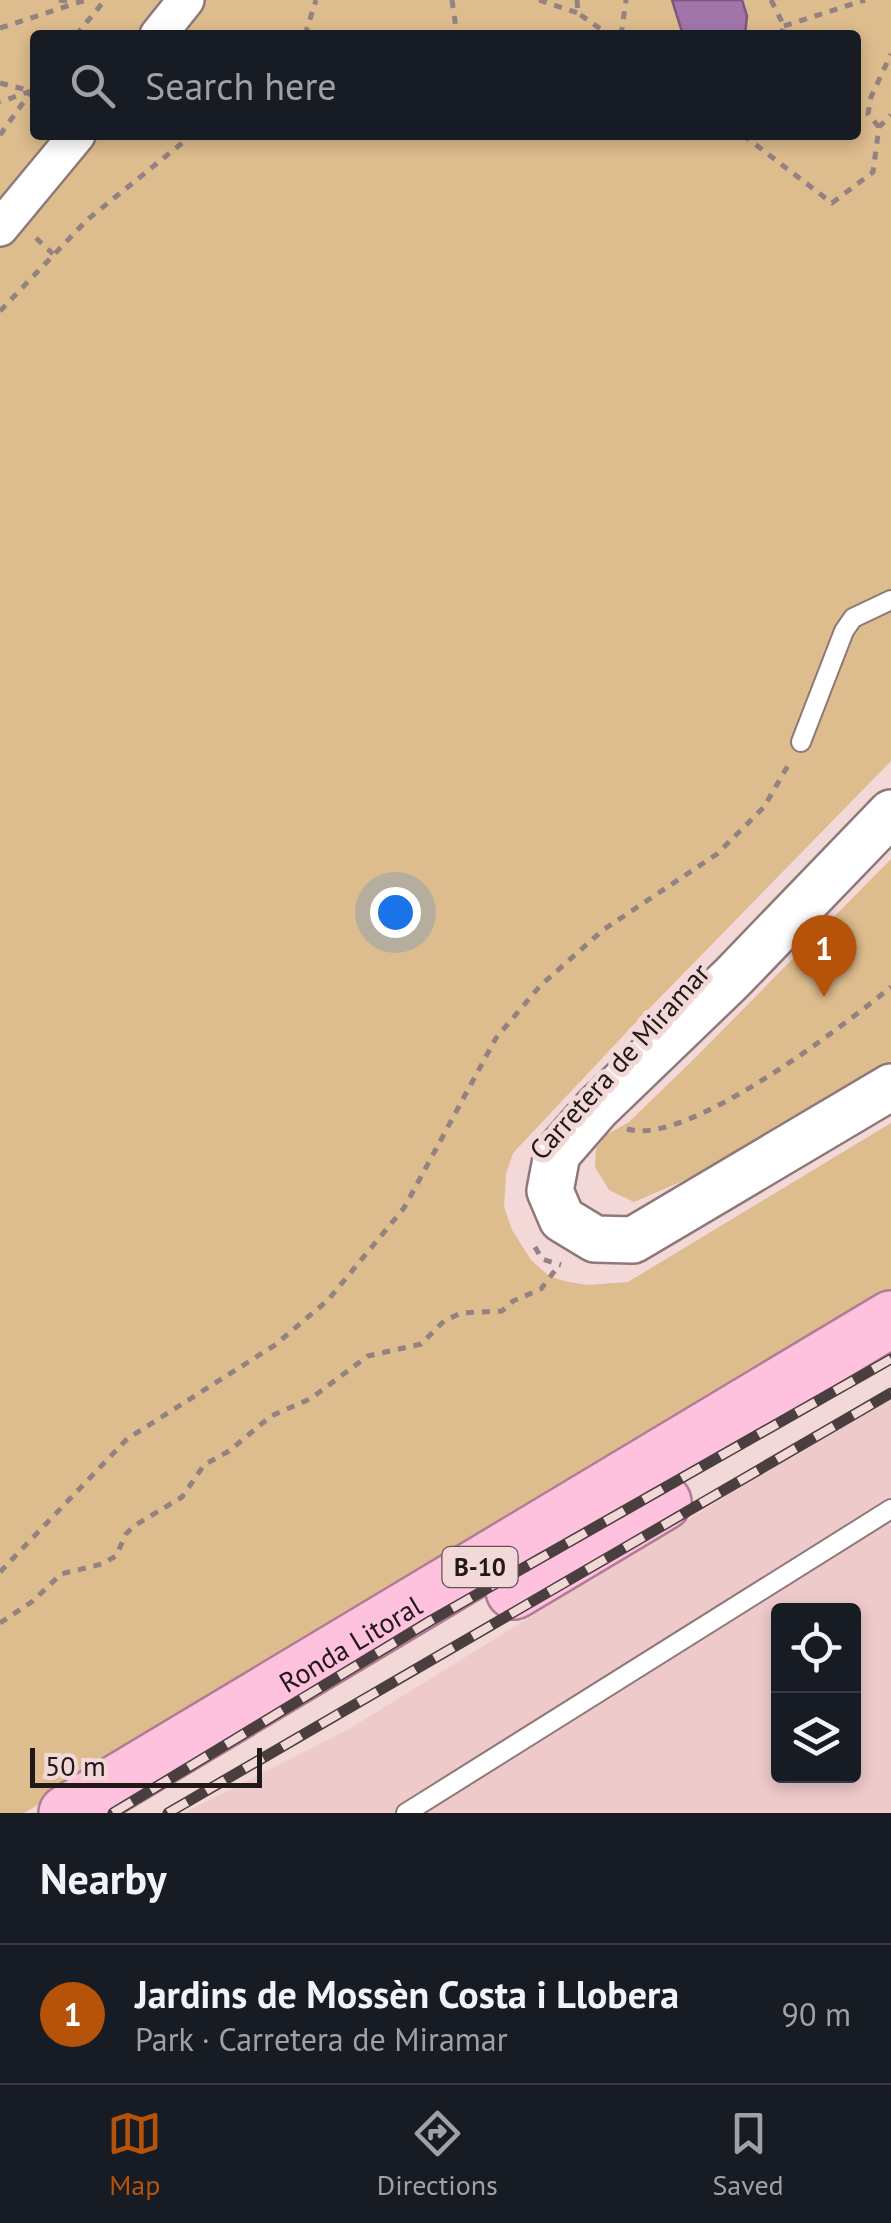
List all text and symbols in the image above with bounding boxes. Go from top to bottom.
search box [30,30,861,140]
icon: search [65,58,120,113]
text: Search here [145,61,337,110]
your location [370,887,421,938]
pin: 1 [792,914,856,997]
street label: Carretera de Miramar [521,954,718,1167]
road number: B-10 [442,1547,518,1587]
street label: Ronda Litoral [272,1586,428,1700]
map controls [771,1603,861,1783]
button: locate [771,1603,861,1693]
button: layers [771,1693,861,1783]
scale bar [30,1743,262,1788]
text: 50 m [45,1747,106,1784]
text: Nearby [40,1851,167,1906]
text: Jardins de Mossèn Costa i Llobera [135,1969,679,2018]
text: 1 [63,1993,82,2035]
text: 90 m [782,1993,851,2035]
text: Park · Carretera de Miramar [135,2018,508,2060]
tab: Map [107,2106,162,2203]
tab: Directions [377,2106,498,2203]
tab: Saved [712,2106,784,2203]

